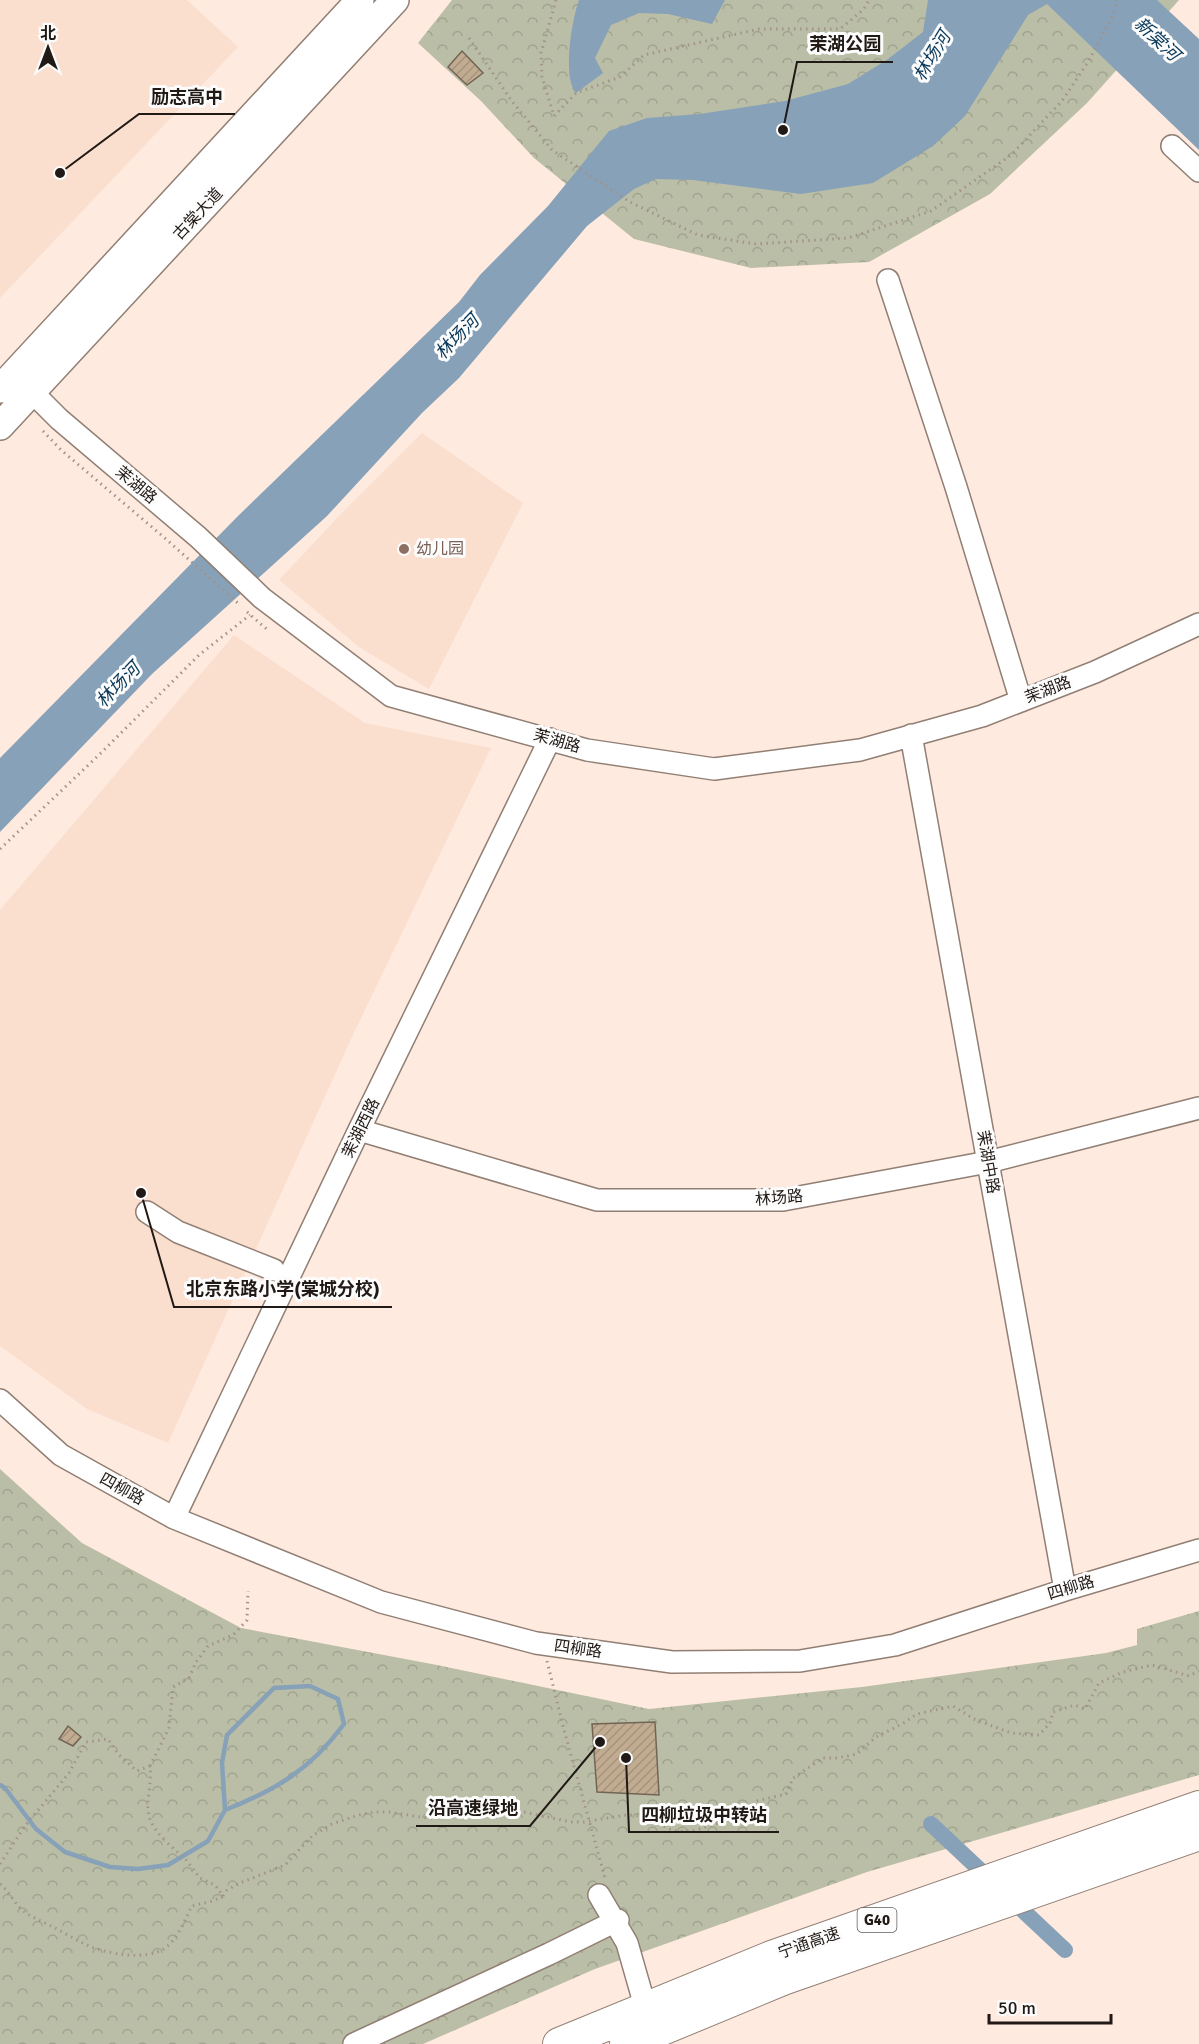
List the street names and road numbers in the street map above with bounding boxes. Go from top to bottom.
street label: 古棠大道 [169,184,227,244]
street label: 茉湖路 [111,462,161,508]
street label: 茉湖路 [1022,672,1074,708]
street label: 茉湖路 [531,725,583,757]
street label: 茉湖西路 [338,1095,384,1161]
street label: 茉湖中路 [973,1129,1003,1195]
street label: 林场路 [754,1186,804,1210]
street label: 四柳路 [96,1469,148,1509]
street label: 四柳路 [1045,1571,1097,1605]
street label: 四柳路 [553,1636,603,1662]
road number: G40 [858,1908,896,1932]
street label: 宁通高速 [775,1923,843,1963]

